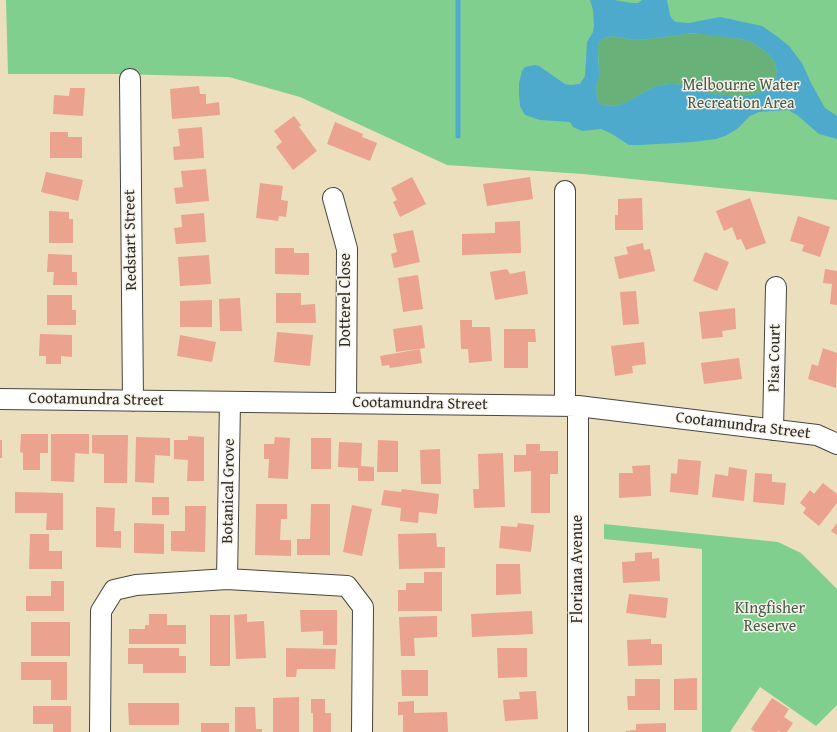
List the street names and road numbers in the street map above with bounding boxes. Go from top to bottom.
street label: Redstart Street [121,189,141,291]
street label: Dotterel Close [336,253,356,347]
street label: Pisa Court [765,324,785,392]
street label: Cootamundra Street [28,389,164,411]
street label: Cootamundra Street [352,393,488,415]
street label: Cootamundra Street [675,408,811,444]
street label: Botanical Grove [218,438,240,544]
street label: Floriana Avenue [568,515,588,623]

